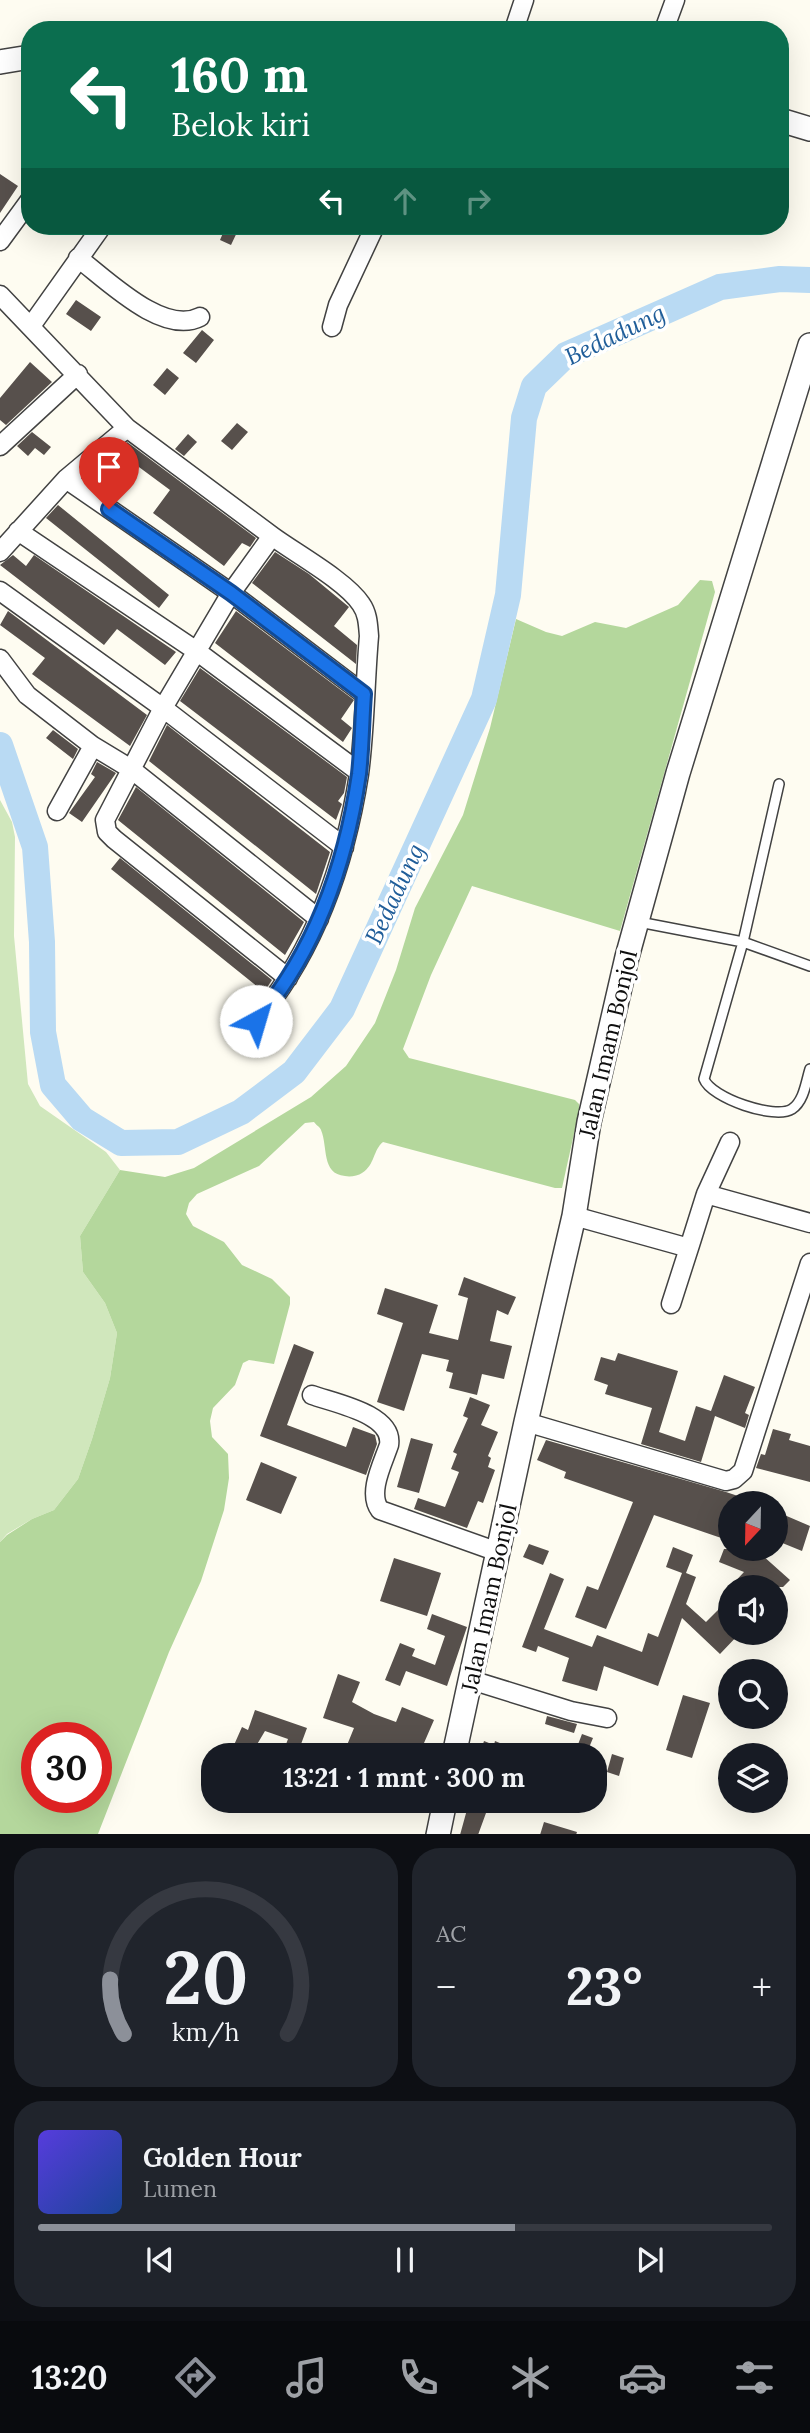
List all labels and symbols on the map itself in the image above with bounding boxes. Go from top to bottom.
water label: Bedadung [560,297,670,372]
pin [79,437,139,509]
water label: Bedadung [358,839,431,949]
street label: Jalan Imam Bonjol [572,947,643,1142]
position arrow [219,984,293,1058]
north arrow [718,1491,788,1561]
street label: Jalan Imam Bonjol [454,1501,523,1696]
speed limit sign: 30 [21,1722,112,1813]

